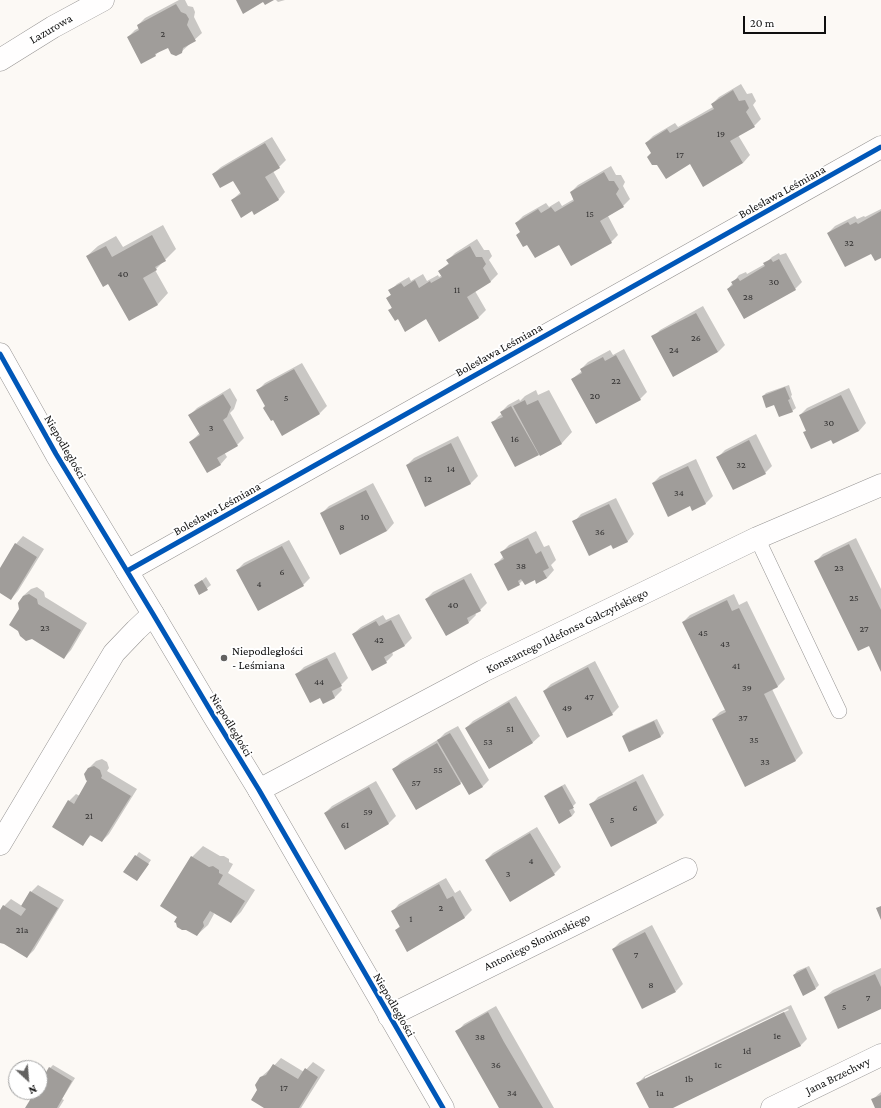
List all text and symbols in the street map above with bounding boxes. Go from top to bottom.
scale bar [745,8,828,34]
street label: Lazurowa [27,11,75,47]
text: 20 m [750,16,774,30]
house number: 2 [161,28,165,40]
house number: 19 [717,128,725,140]
house number: 17 [676,149,684,161]
street label: Bolesława Leśmiana [736,162,828,222]
house number: 15 [586,208,594,220]
house number: 32 [844,237,854,249]
house number: 40 [118,268,128,280]
house number: 30 [769,276,779,288]
house number: 11 [454,284,460,296]
house number: 28 [743,291,753,303]
street label: Bolesława Leśmiana [453,320,545,380]
house number: 26 [691,332,701,344]
house number: 24 [669,344,679,356]
house number: 22 [611,375,621,387]
house number: 20 [590,390,600,402]
house number: 5 [284,392,288,404]
street label: Niepodległości [41,413,89,481]
house number: 30 [824,417,834,429]
house number: 3 [209,422,213,434]
house number: 16 [511,433,519,445]
house number: 32 [736,459,746,471]
house number: 14 [447,463,455,475]
house number: 12 [424,473,432,485]
street label: Bolesława Leśmiana [171,479,263,539]
house number: 34 [674,487,684,499]
house number: 10 [361,511,369,523]
house number: 8 [339,521,345,533]
house number: 36 [595,526,605,538]
house number: 38 [516,560,526,572]
house number: 23 [834,562,844,574]
house number: 6 [279,566,285,578]
house number: 4 [256,578,262,590]
street label: Konstantego Ildefonsa Gałczyńskiego [484,585,650,677]
house number: 25 [849,592,859,604]
house number: 40 [448,599,458,611]
house number: 23 [40,622,50,634]
house number: 27 [859,623,869,635]
house number: 45 [698,627,708,639]
house number: 42 [374,634,384,646]
house number: 43 [720,638,730,650]
place label: Niepodległości - Leśmiana [232,644,303,672]
marker: Niepodległości - Leśmiana [219,653,229,663]
house number: 41 [732,660,740,672]
house number: 44 [314,676,324,688]
house number: 39 [742,682,752,694]
street label: Niepodległości [207,691,255,759]
house number: 47 [584,691,594,703]
house number: 49 [562,702,572,714]
house number: 37 [738,712,748,724]
house number: 51 [506,723,514,735]
house number: 35 [749,734,759,746]
house number: 53 [483,736,493,748]
house number: 33 [760,756,770,768]
house number: 55 [433,764,443,776]
house number: 57 [411,777,421,789]
house number: 6 [632,802,638,814]
house number: 59 [363,806,373,818]
house number: 21 [85,810,93,822]
house number: 5 [610,814,614,826]
house number: 61 [341,819,349,831]
house number: 4 [528,855,534,867]
house number: 3 [506,868,510,880]
house number: 2 [439,902,443,914]
street label: Antoniego Słonimskiego [482,910,592,974]
house number: 1 [409,913,413,925]
house number: 21a [16,924,28,936]
house number: 7 [634,949,638,961]
street label: Niepodległości [370,971,418,1039]
house number: 8 [648,979,654,991]
house number: 7 [866,992,870,1004]
house number: 5 [842,1001,846,1013]
house number: 1e [773,1030,781,1042]
house number: 38 [475,1031,485,1043]
house number: 1d [743,1045,751,1057]
street label: Jana Brzechwy [803,1054,873,1098]
house number: 36 [491,1059,501,1071]
house number: 1c [714,1059,722,1071]
north arrow [8,1060,48,1100]
house number: 1b [685,1073,693,1085]
house number: 17 [280,1082,288,1094]
text: N [27,1083,39,1097]
house number: 34 [507,1087,517,1099]
house number: 1a [656,1087,664,1099]

